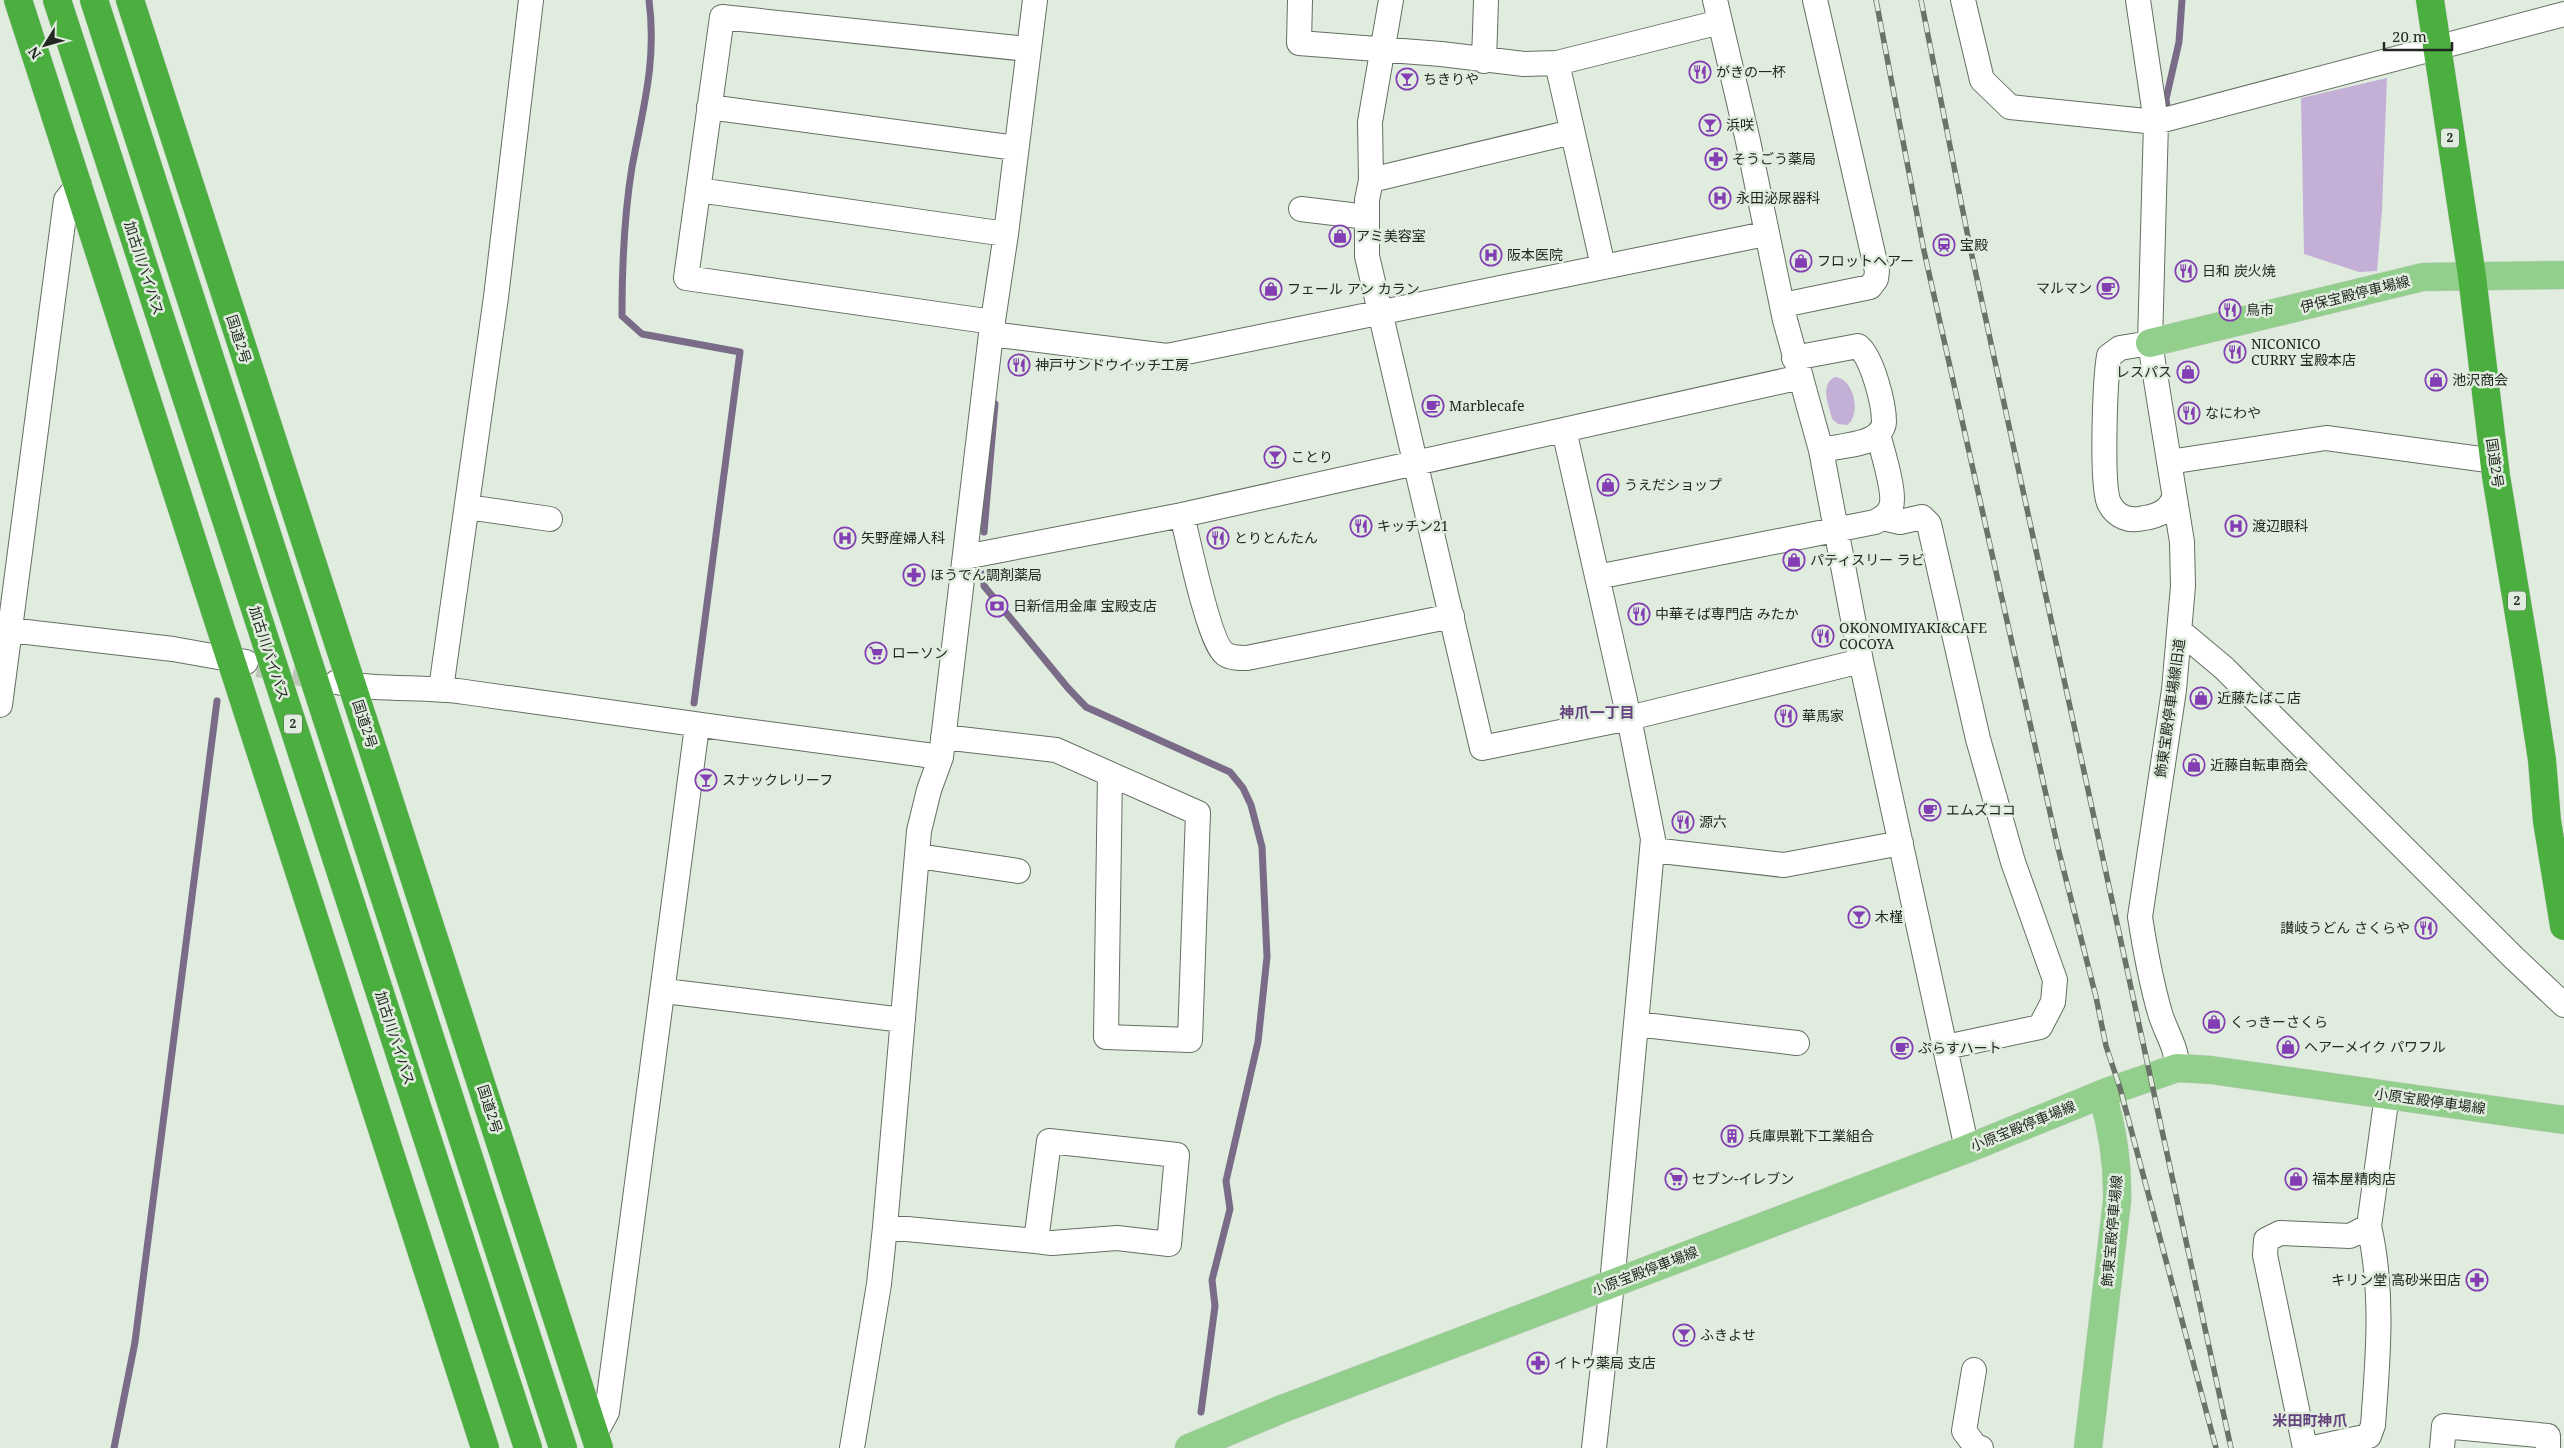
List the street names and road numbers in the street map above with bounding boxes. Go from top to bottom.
road number: 2 [2441,128,2459,148]
street label: 加古川バイパス [120,218,169,317]
street label: 伊保宝殿停車場線 [2298,271,2412,316]
street label: 国道2号 [223,312,256,365]
street label: 国道2号 [2483,437,2508,489]
road number: 2 [2508,592,2526,610]
street label: 加古川バイパス [245,603,294,702]
street label: 飾東宝殿停車場線旧道 [2150,637,2189,779]
street label: 国道2号 [349,697,382,750]
road number: 2 [284,714,302,734]
street label: 加古川バイパス [371,988,420,1087]
street label: 国道2号 [474,1082,507,1135]
street label: 小原宝殿停車場線 [2373,1083,2487,1118]
street label: 小原宝殿停車場線 [1967,1096,2078,1155]
street label: 飾東宝殿停車場線 [2097,1174,2126,1288]
street label: 小原宝殿停車場線 [1589,1242,1701,1299]

